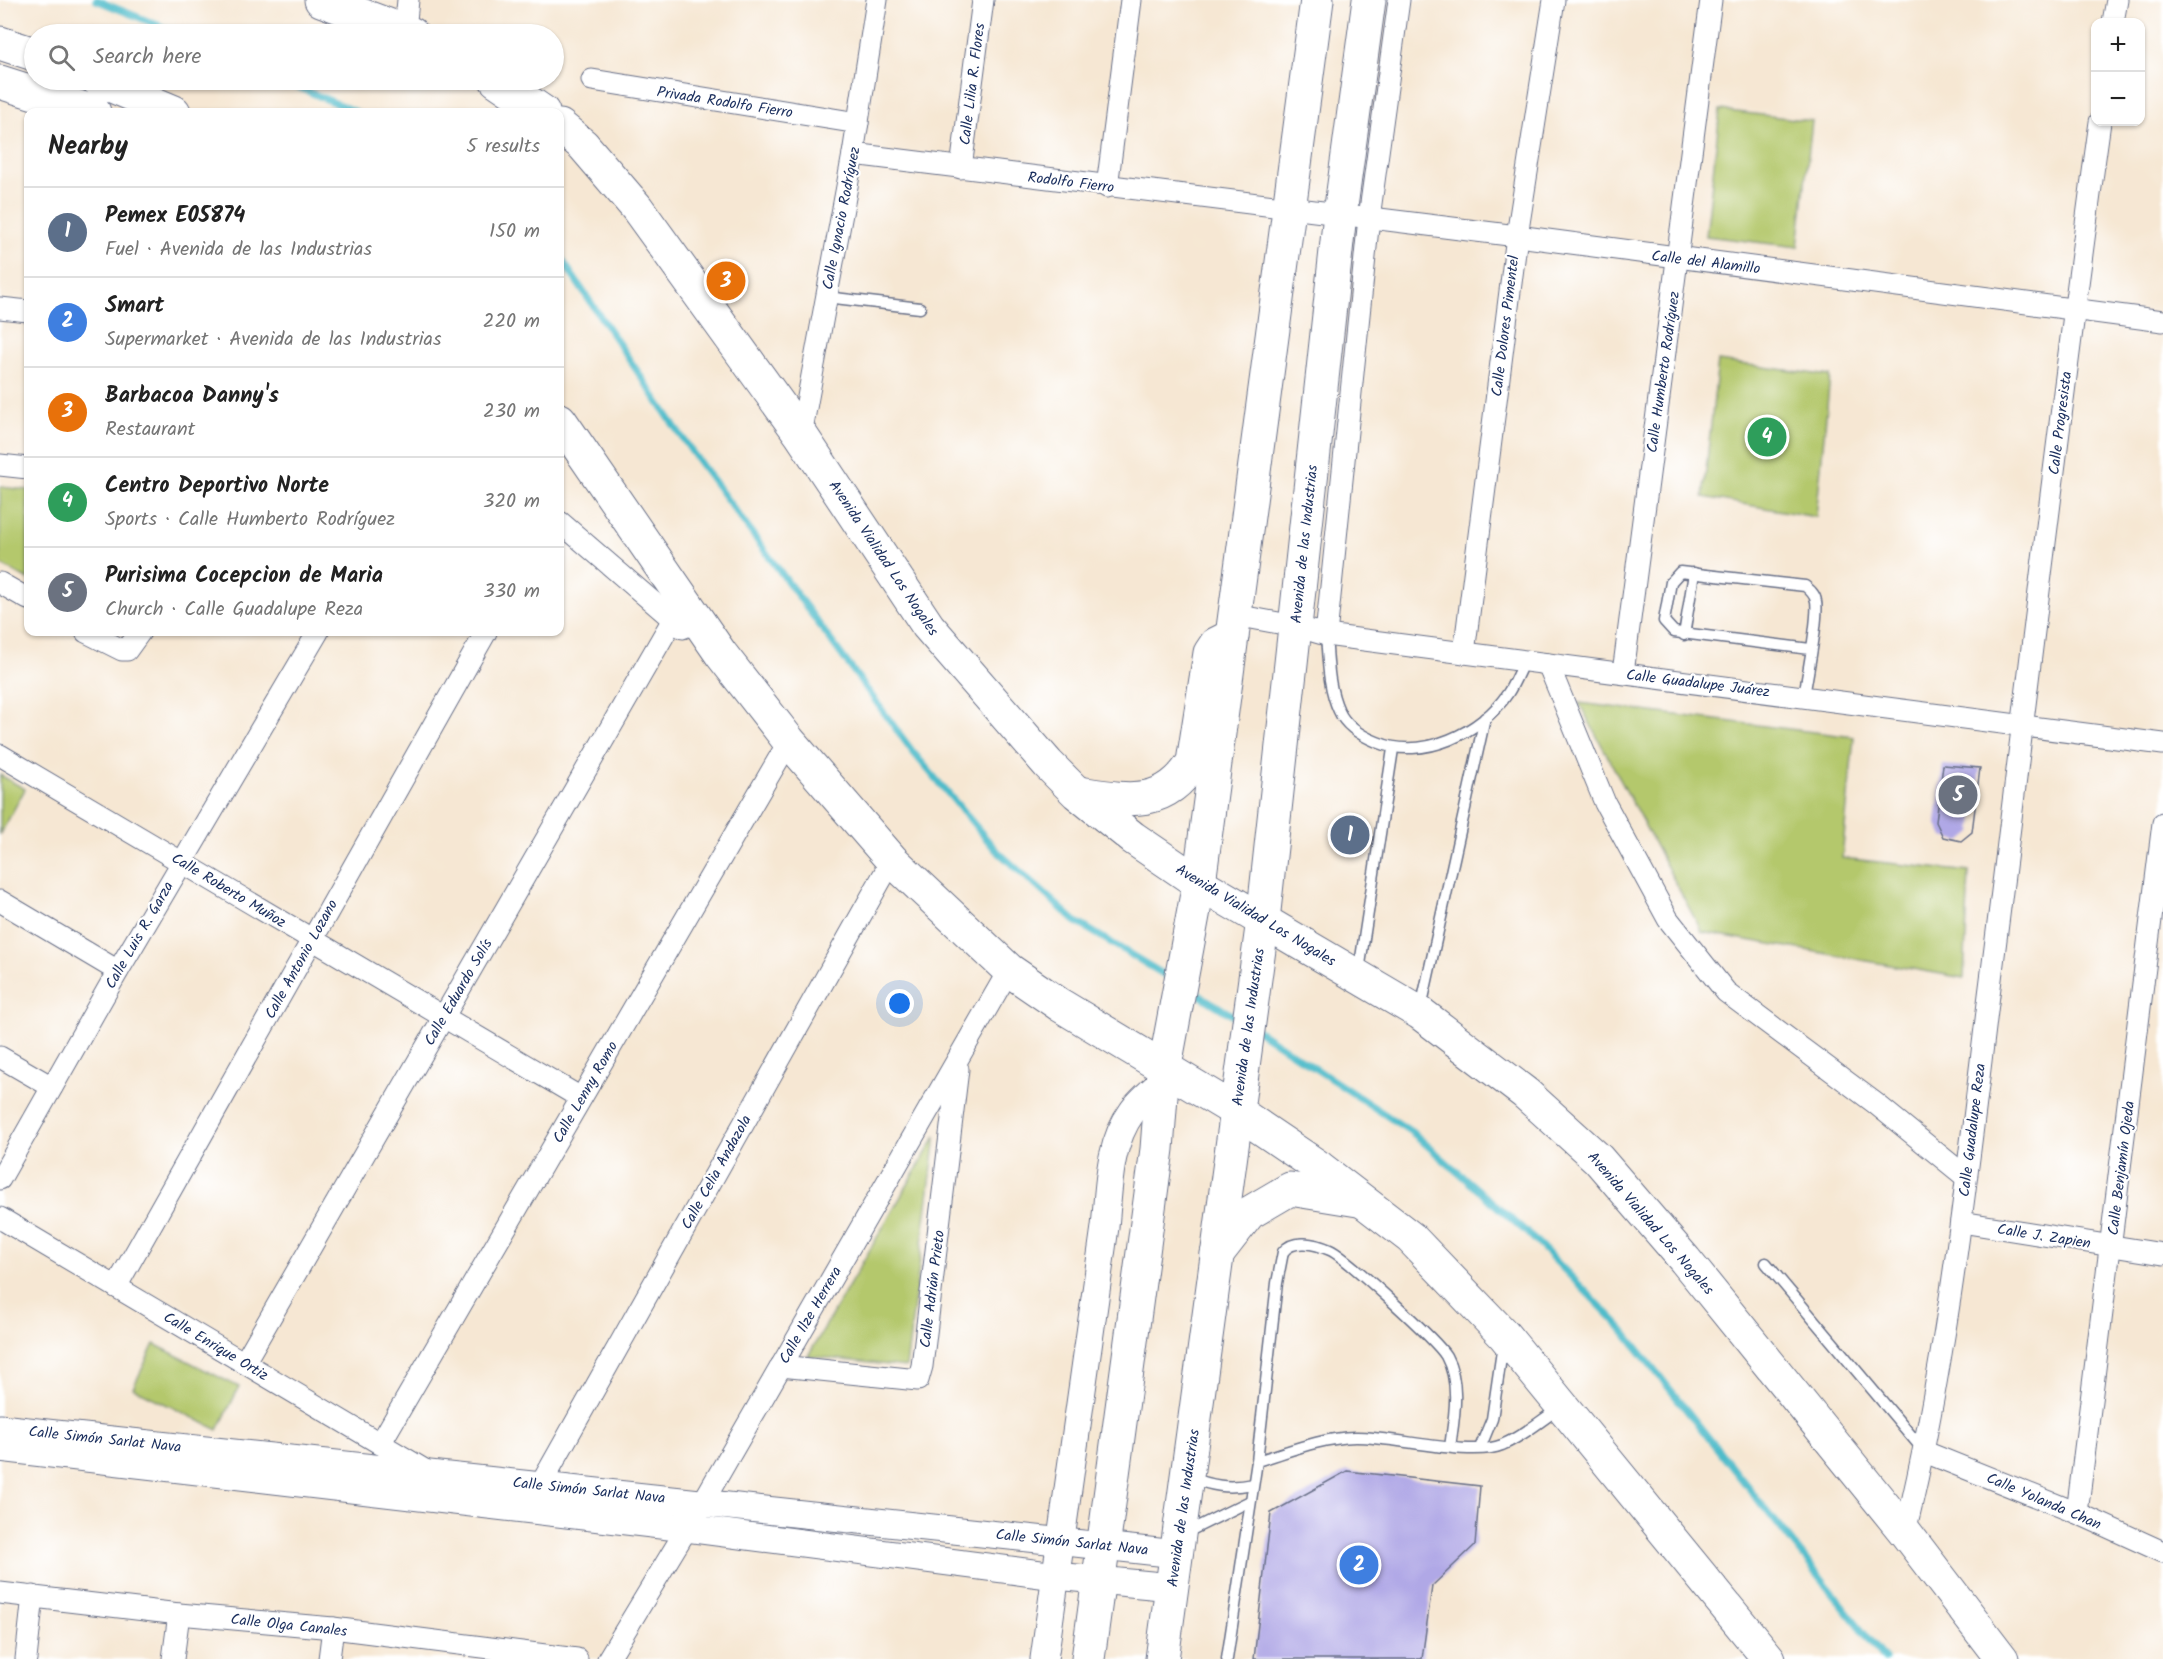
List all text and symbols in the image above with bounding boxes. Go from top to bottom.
map controls [2091,18,2145,126]
button: + [2091,18,2145,72]
street label: Calle Lilia R. Flores [954,21,992,147]
search box [24,24,564,90]
text: Search here [93,40,201,75]
icon: search [45,41,78,74]
button: − [2091,72,2145,126]
street label: Privada Rodolfo Fierro [655,80,795,126]
text: Nearby [48,126,128,168]
text: 5 results [466,131,540,163]
street label: Calle Ignacio Rodríguez [816,144,868,292]
street label: Rodolfo Fierro [1026,166,1116,200]
text: Pemex E05874 [105,199,245,234]
text: 1 [64,216,71,248]
text: 150 m [489,216,540,248]
text: Fuel · Avenida de las Industrias [105,234,372,266]
street label: Calle del Alamillo [1650,244,1762,282]
street label: Calle Dolores Pimentel [1485,254,1527,398]
pin: 3 [706,258,746,304]
text: Smart [105,289,164,324]
street label: Calle Humberto Rodríguez [1641,289,1687,454]
text: 2 [62,306,73,338]
text: 220 m [483,306,540,338]
text: Supermarket · Avenida de las Industrias [105,324,441,356]
street label: Calle Progresista [2043,370,2079,476]
text: Barbacoa Danny's [105,379,279,414]
text: 3 [62,396,73,428]
text: 230 m [483,396,540,428]
text: Restaurant [105,414,195,446]
pin: 4 [1748,414,1786,460]
street label: Avenida de las Industrias [1285,463,1325,625]
text: Centro Deportivo Norte [105,469,329,504]
street label: Avenida Vialidad Los Nogales [822,476,945,642]
text: 4 [62,486,73,518]
text: 320 m [483,486,540,518]
text: Sports · Calle Humberto Rodríguez [105,504,395,536]
text: Purisima Cocepcion de Maria [105,559,383,594]
text: 5 [62,576,73,608]
text: 330 m [483,576,540,608]
text: Church · Calle Guadalupe Reza [105,594,363,626]
street label: Calle Guadalupe Juárez [1625,663,1771,705]
pin: 5 [1938,772,1978,818]
pin: 1 [1330,812,1370,858]
street label: Calle Roberto Muñoz [166,847,291,935]
street label: Avenida Vialidad Los Nogales [1171,858,1341,974]
street label: Calle Luis R. Garza [99,877,180,994]
street label: Calle Antonio Lozano [259,895,345,1024]
street label: Calle Eduardo Solís [418,934,500,1051]
street label: Avenida de las Industrias [1226,946,1272,1108]
your location [885,989,914,1018]
street label: Calle Lenny Romo [547,1037,625,1148]
street label: Calle Guadalupe Reza [1953,1062,1993,1198]
street label: Calle Benjamín Ojeda [2102,1100,2142,1237]
street label: Calle Celia Andazola [675,1111,758,1234]
street label: Avenida Vialidad Los Nogales [1581,1147,1720,1301]
street label: Calle J. Zapien [1995,1218,2092,1256]
street label: Calle Adrián Prieto [914,1229,952,1349]
street label: Calle Ilze Herrera [773,1262,849,1369]
street label: Calle Enrique Ortiz [158,1306,273,1388]
street label: Calle Simón Sarlat Nava [27,1420,182,1460]
street label: Avenida de las Industrias [1161,1427,1207,1589]
street label: Calle Yolanda Chan [1982,1467,2105,1537]
street label: Calle Simón Sarlat Nava [511,1471,666,1511]
street label: Calle Simón Sarlat Nava [994,1523,1149,1563]
pin: 2 [1340,1542,1378,1588]
street label: Calle Olga Canales [229,1608,349,1644]

